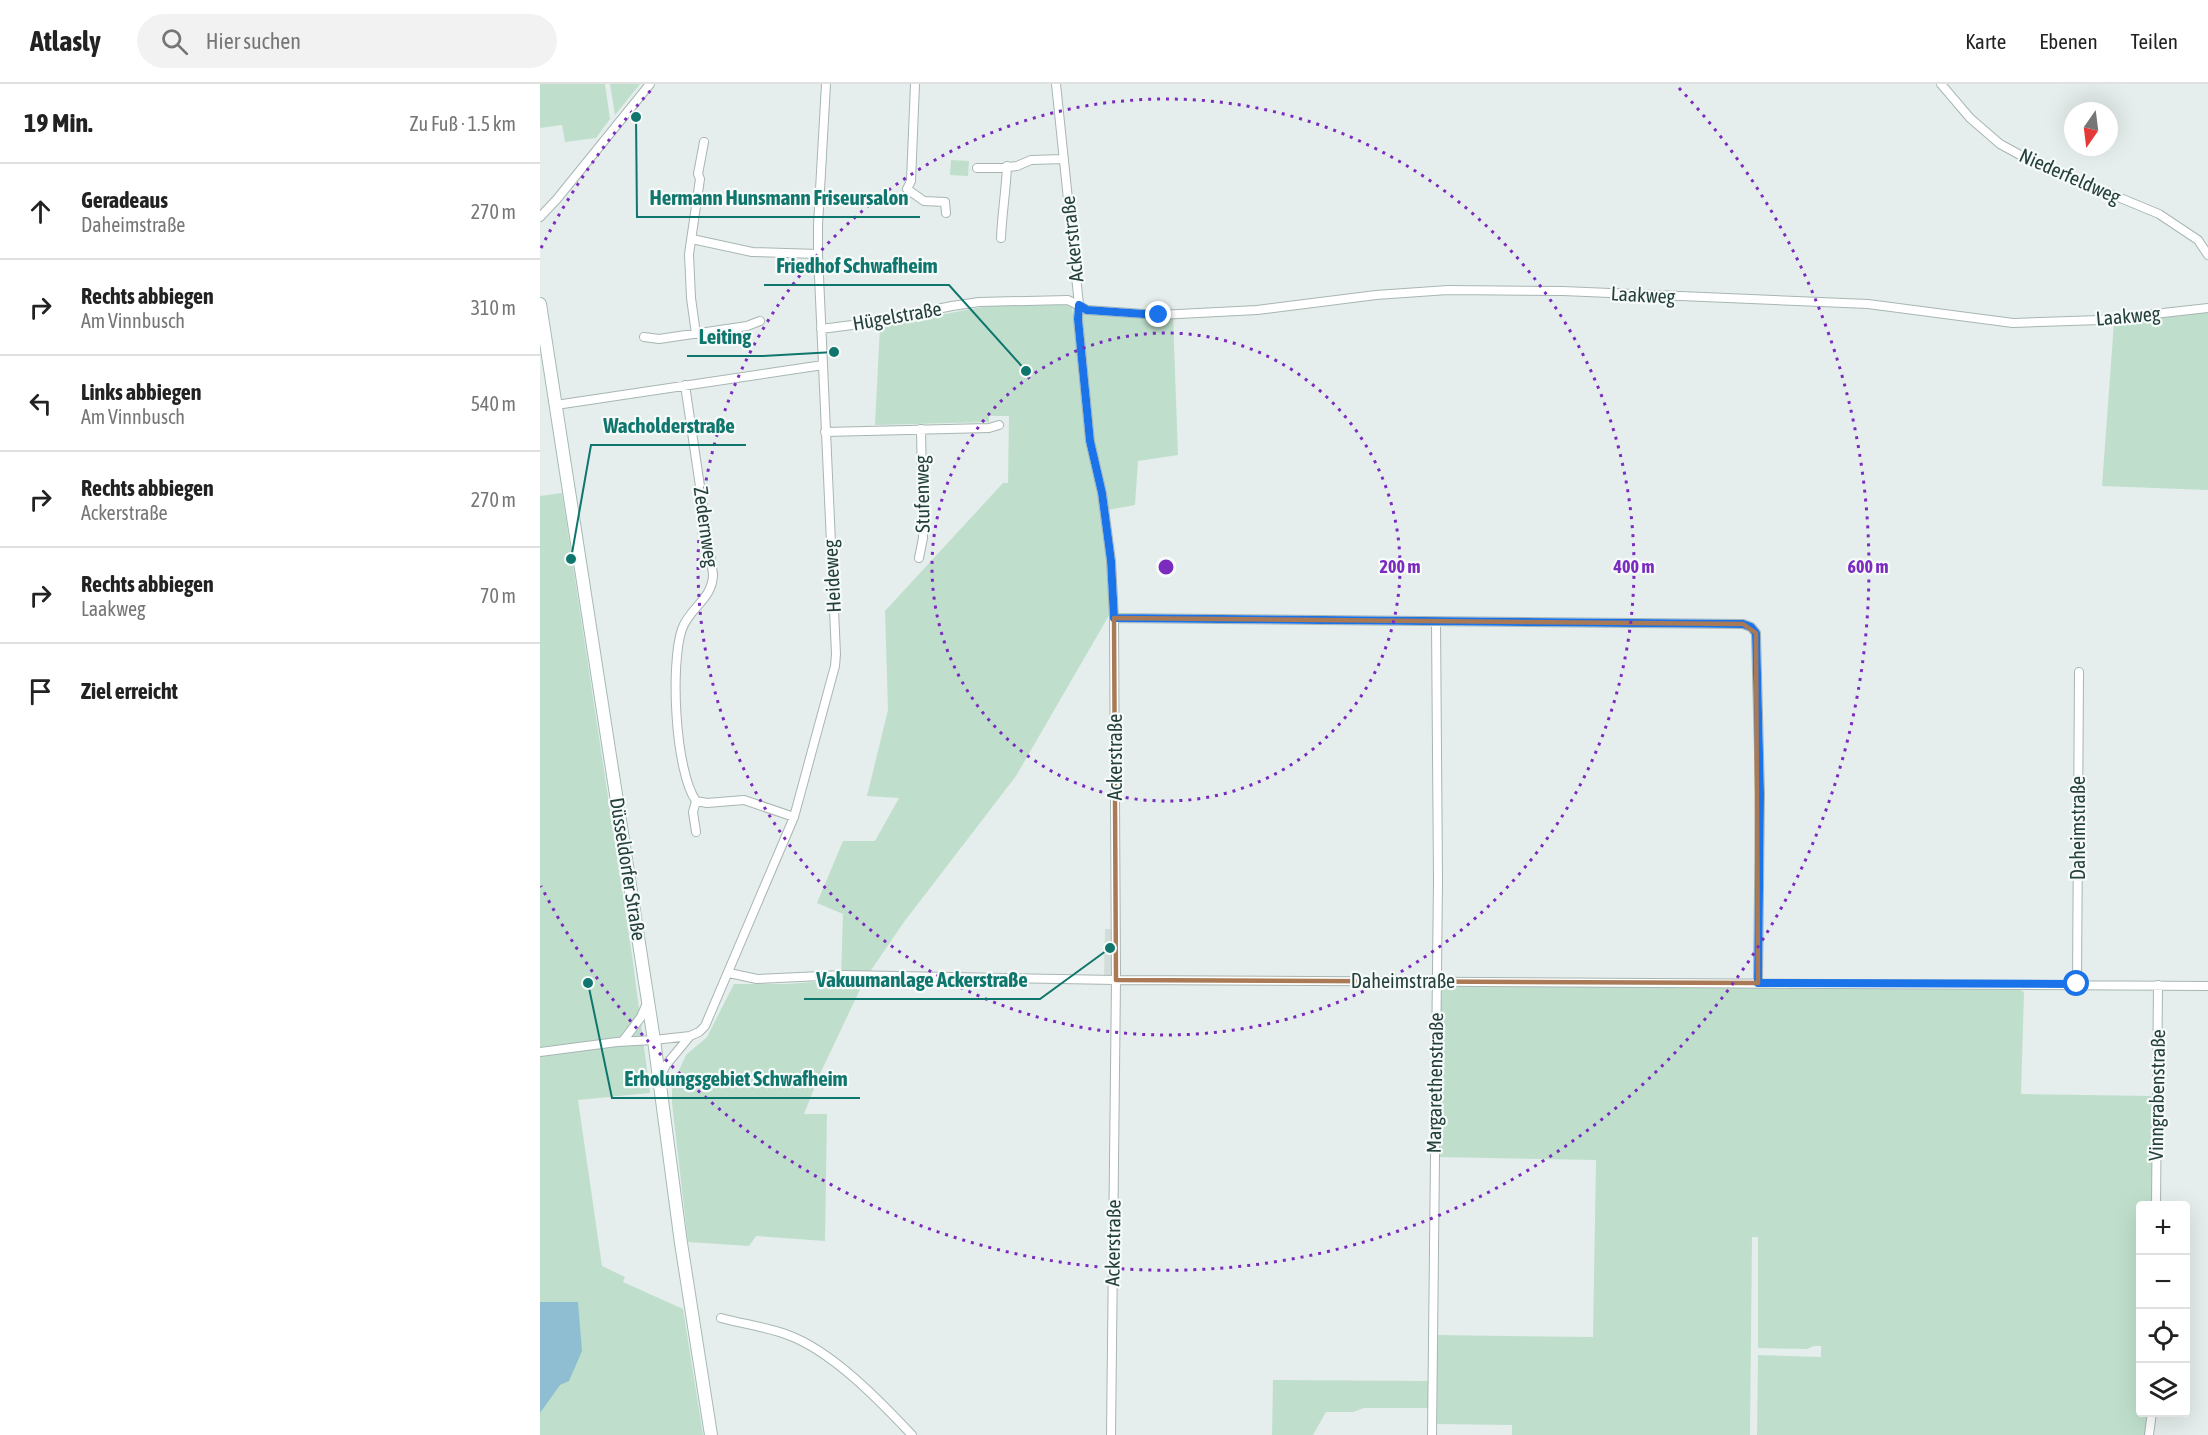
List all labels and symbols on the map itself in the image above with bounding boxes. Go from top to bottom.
north arrow [2064,102,2118,156]
street label: Niederfeldweg [2016,143,2125,208]
callout: Hermann Hunsmann Friseursalon [637,178,920,217]
text: Hermann Hunsmann Friseursalon [649,185,909,209]
street label: Ackerstraße [1056,195,1087,283]
callout: Friedhof Schwafheim [764,246,949,285]
text: Friedhof Schwafheim [776,253,938,277]
street label: Laakweg [1610,281,1676,308]
street label: Hügelstraße [851,296,943,335]
route end [1145,301,1171,327]
street label: Laakweg [2095,301,2162,330]
callout: Leiting [687,317,763,356]
text: Leiting [699,324,752,348]
callout: Wacholderstraße [591,406,746,445]
text: Wacholderstraße [602,413,735,437]
street label: Stufenweg [909,455,934,533]
street label: Zedernweg [689,485,724,569]
street label: Heideweg [818,539,845,613]
text: 200 m [1380,556,1420,577]
text: 400 m [1613,556,1654,577]
text: 600 m [1848,556,1888,577]
centre of rings [1156,557,1176,577]
street label: Ackerstraße [1103,714,1126,800]
street label: Daheimstraße [2066,776,2089,880]
street label: Düsseldorfer Straße [606,796,651,942]
callout: Vakuumanlage Ackerstraße [804,960,1040,999]
text: Vakuumanlage Ackerstraße [815,967,1028,991]
street label: Daheimstraße [1351,969,1455,992]
route start [2063,970,2089,996]
street label: Margarethenstraße [1422,1012,1447,1154]
street label: Vinngrabenstraße [2144,1029,2169,1161]
callout: Erholungsgebiet Schwafheim [612,1059,860,1098]
text: Erholungsgebiet Schwafheim [624,1066,848,1090]
street label: Ackerstraße [1100,1199,1125,1287]

